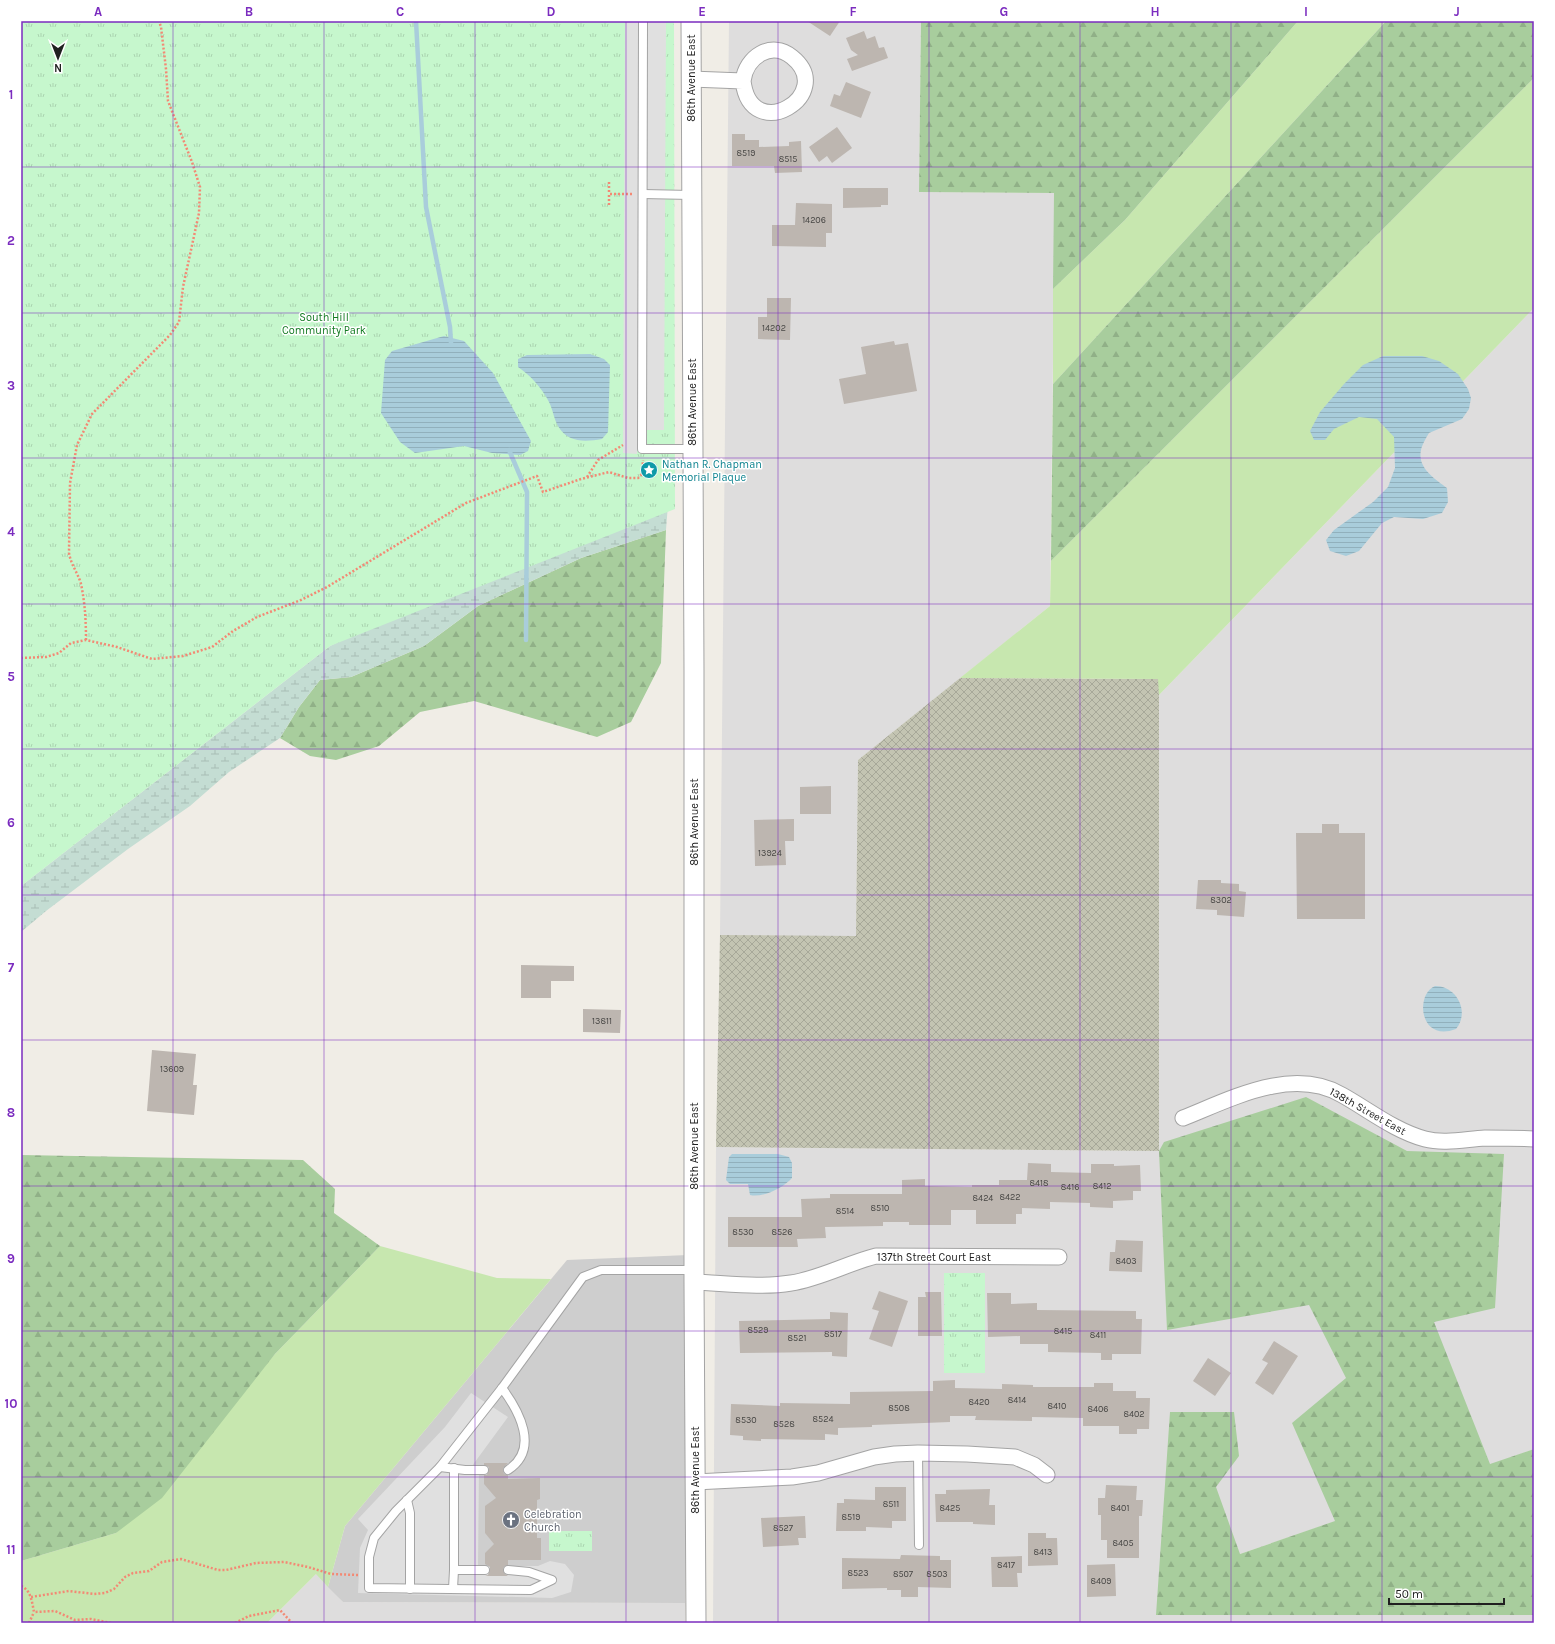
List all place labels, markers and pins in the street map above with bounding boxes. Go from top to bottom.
place label: Nathan R. Chapman Memorial Plaque [662,458,762,484]
place icon: Nathan R. Chapman Memorial Plaque [639,460,659,480]
place label: Celebration Church [524,1508,582,1534]
church icon: Celebration Church [501,1510,521,1530]

